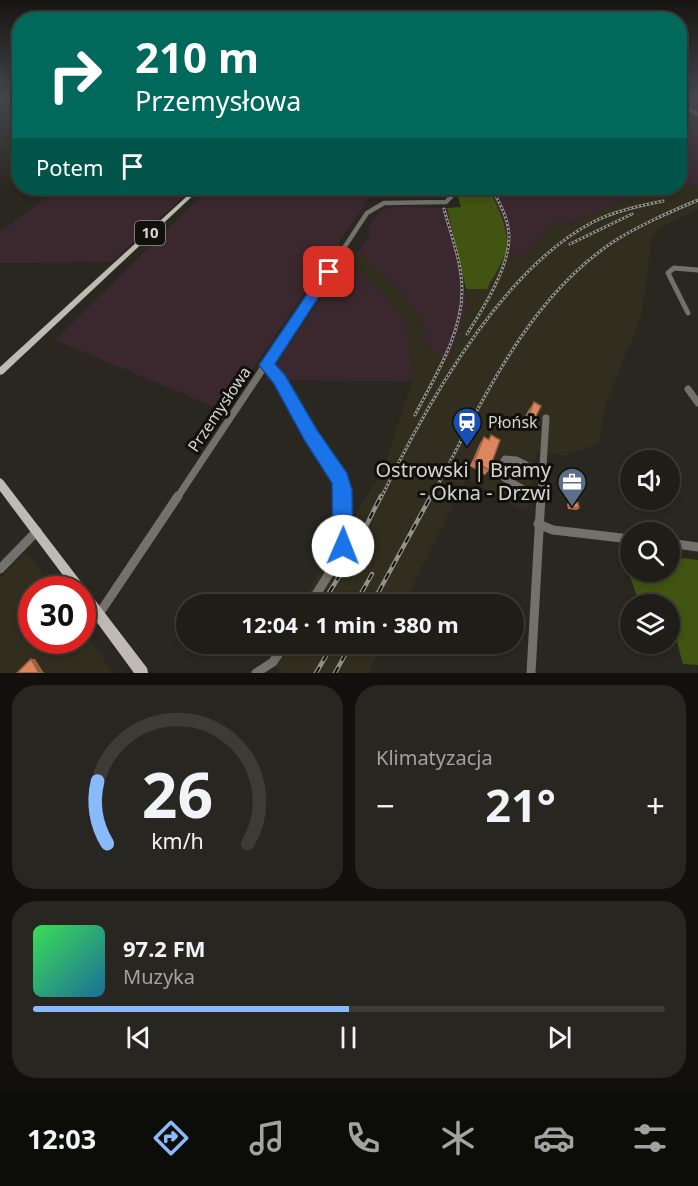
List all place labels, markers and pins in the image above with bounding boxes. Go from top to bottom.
pin [303,246,354,297]
station icon: Płońsk [451,406,483,448]
place label: Płońsk [488,411,538,433]
place label: Ostrowski | Bramy - Okna - Drzwi [375,456,552,506]
office icon: Ostrowski | Bramy - Okna - Drzwi [556,466,588,508]

